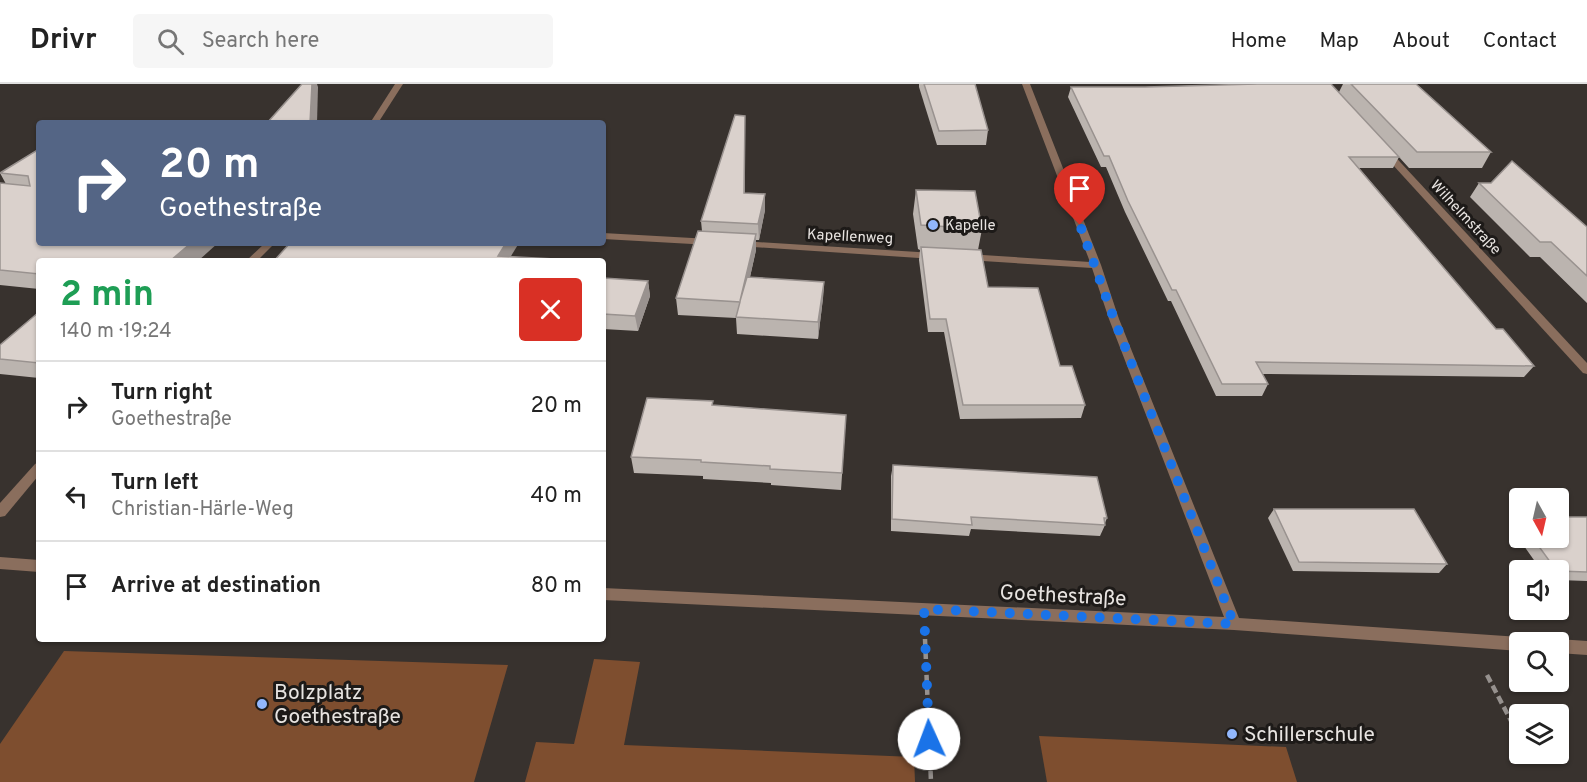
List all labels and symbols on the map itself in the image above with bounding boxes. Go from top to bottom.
pin [1054,163,1105,225]
street label: Wilhelmstraße [1425,177,1504,259]
place label: Kapelle [945,217,995,236]
marker: Kapelle [926,218,940,232]
street label: Kapellenweg [806,226,894,249]
north arrow [1509,488,1569,548]
street label: Goethestraße [999,580,1127,613]
place label: Bolzplatz Goethestraße [274,680,401,731]
marker: Bolzplatz Goethestraße [255,697,269,711]
position arrow [897,707,961,771]
place label: Schillerschule [1244,722,1375,749]
marker: Schillerschule [1225,727,1239,741]

